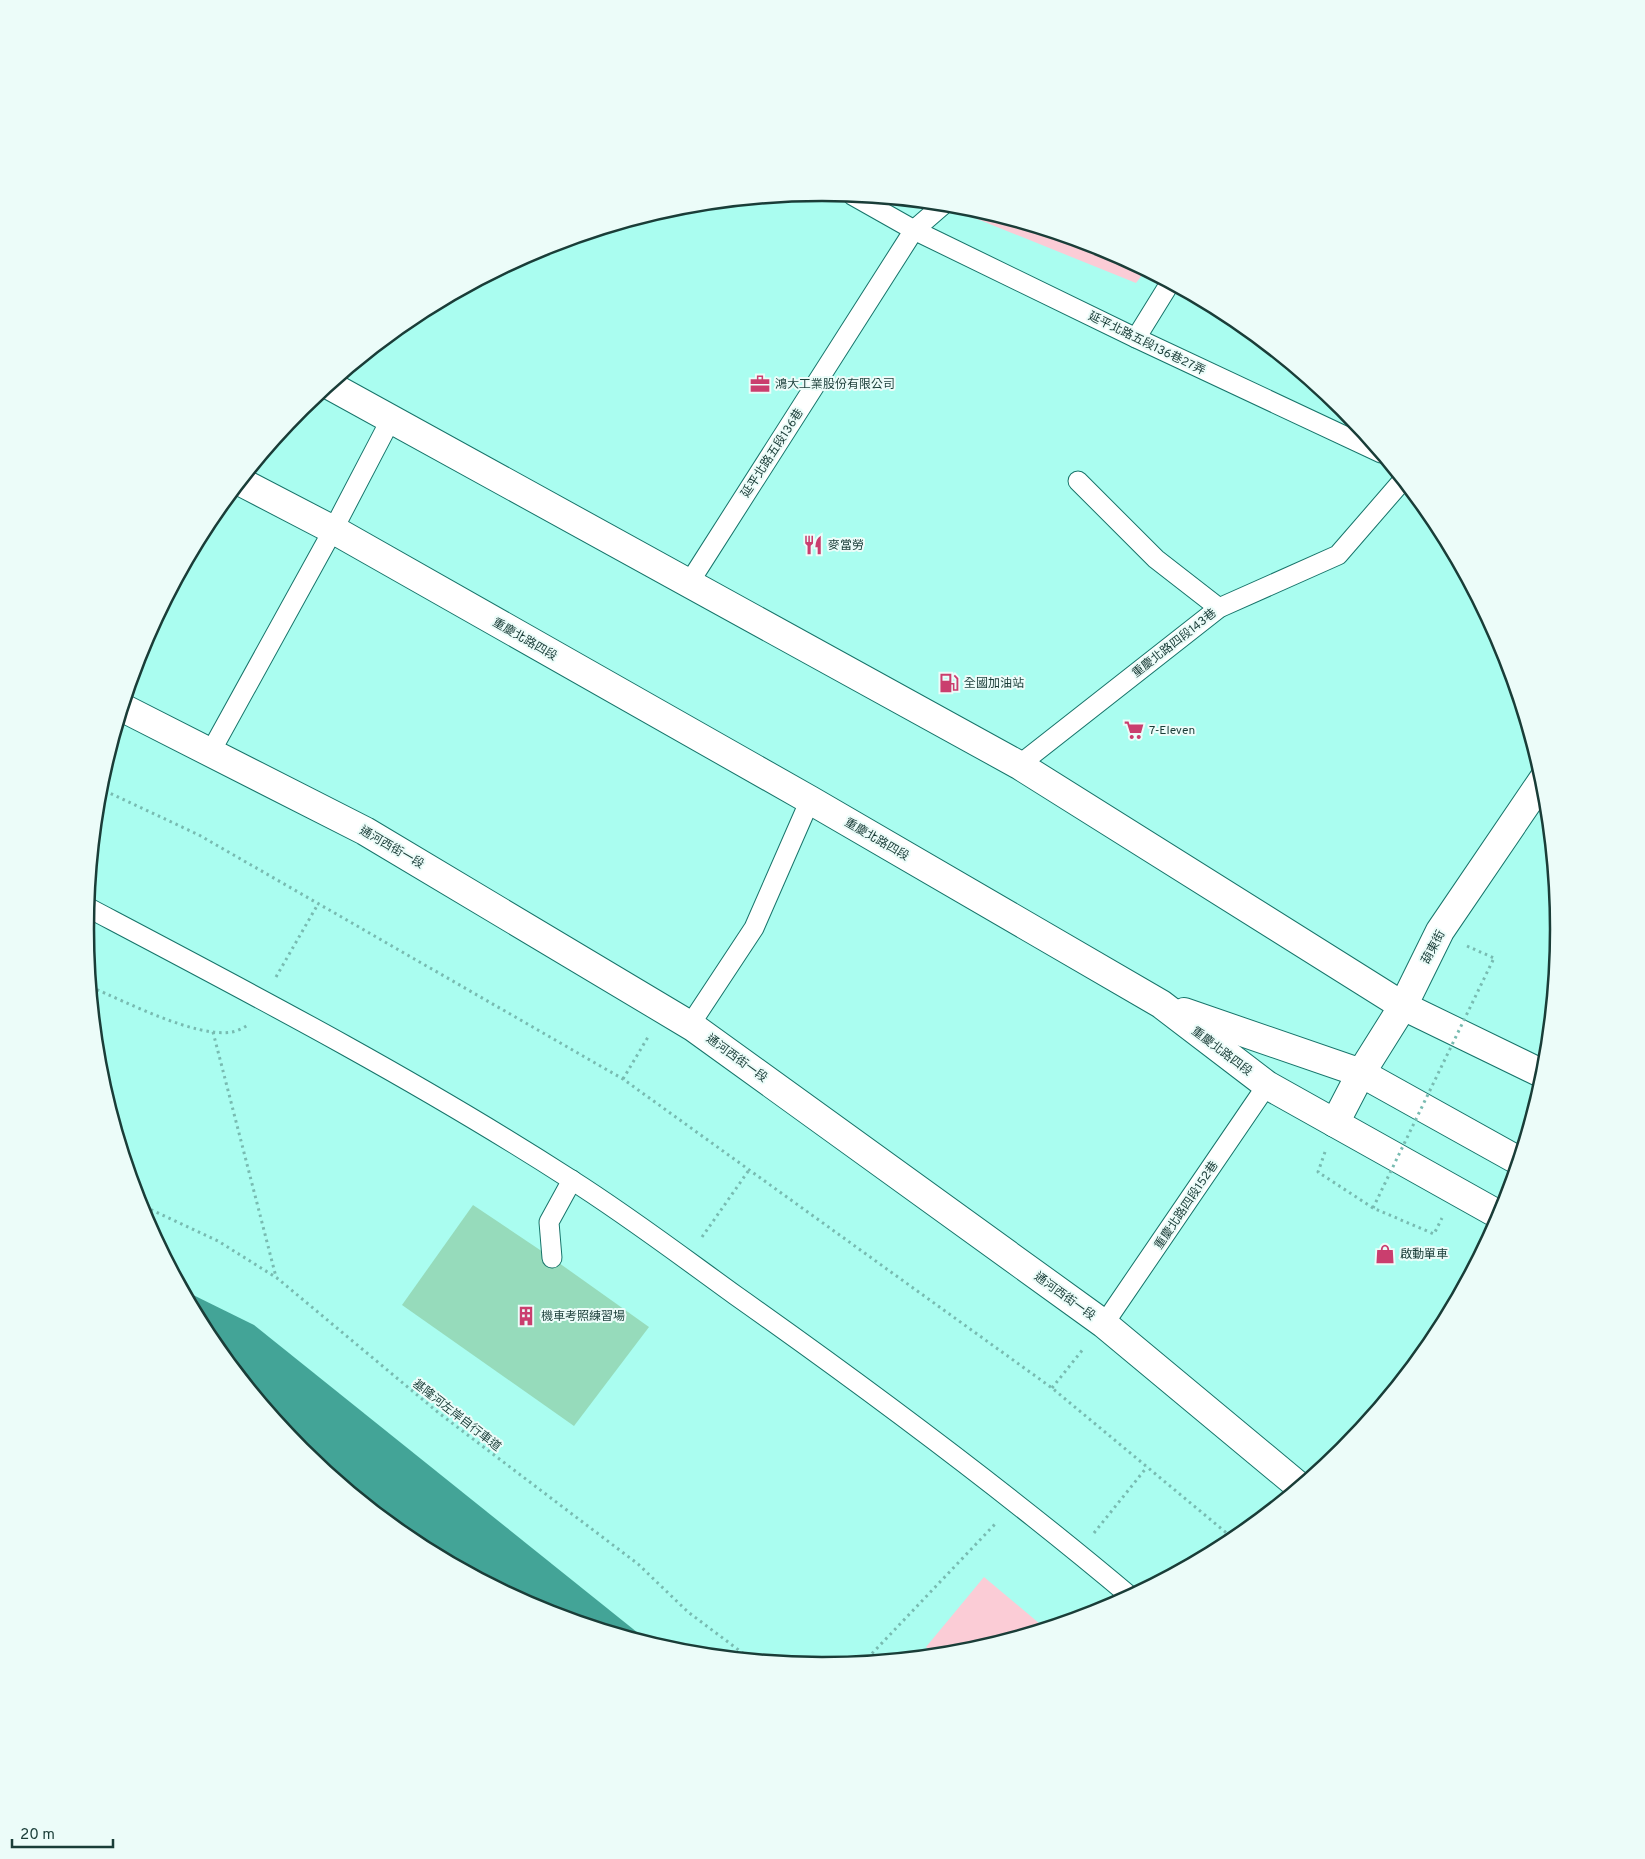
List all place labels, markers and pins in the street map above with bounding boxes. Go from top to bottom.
office icon: 鴻大工業股份有限公司 [749,373,771,395]
place label: 鴻大工業股份有限公司 [775,377,895,393]
restaurant icon: 麥當勞 [802,534,824,556]
place label: 麥當勞 [828,538,864,554]
fuel station icon: 全國加油站 [938,672,960,694]
place label: 全國加油站 [964,676,1024,692]
supermarket icon: 7-Eleven [1123,719,1145,741]
place label: 7-Eleven [1149,723,1195,739]
shop icon: 啟動單車 [1374,1243,1396,1265]
place label: 啟動單車 [1400,1247,1448,1263]
building icon: 機車考照練習場 [515,1305,537,1327]
place label: 機車考照練習場 [541,1309,625,1325]

